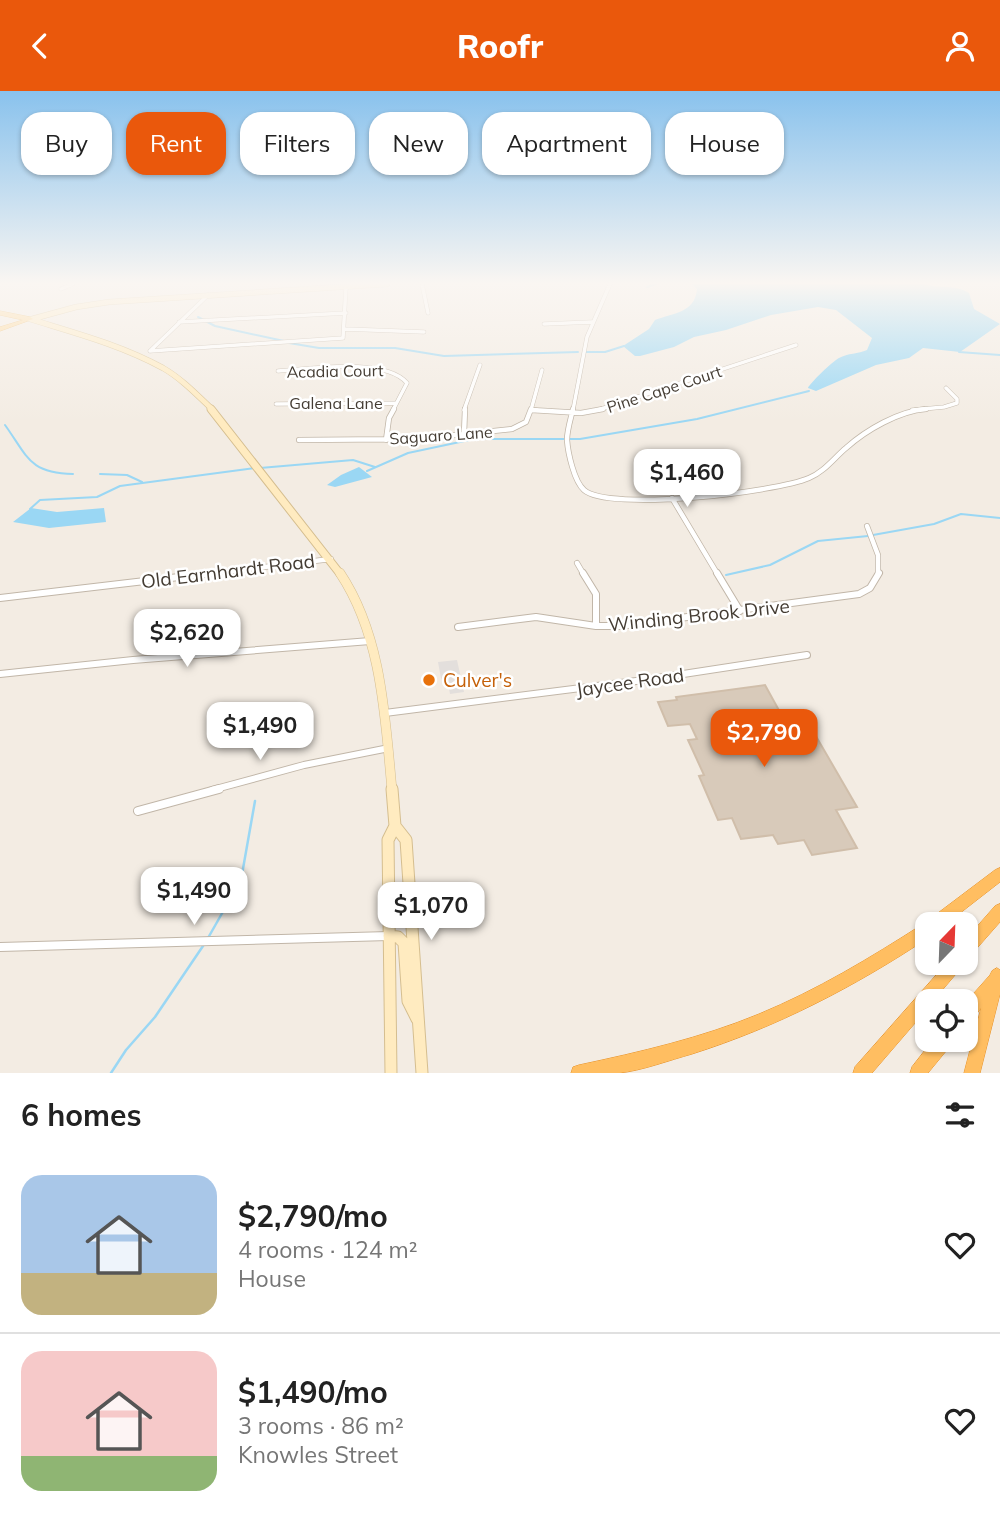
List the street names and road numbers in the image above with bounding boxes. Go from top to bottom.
street label: Acadia Court [286,360,384,382]
street label: Pine Cape Court [604,361,724,417]
street label: Galena Lane [289,393,383,413]
street label: Saguaro Lane [389,421,493,449]
street label: Old Earnhardt Road [140,548,316,594]
street label: Winding Brook Drive [607,594,791,636]
street label: Jaycee Road [574,663,686,701]

